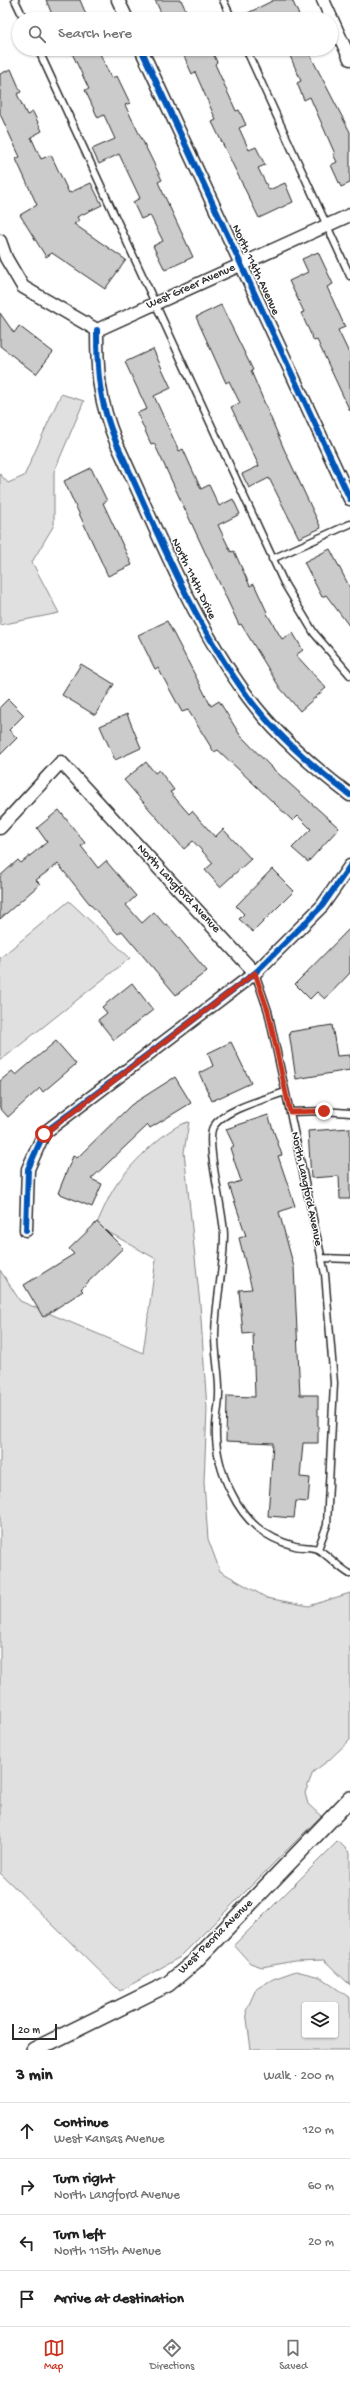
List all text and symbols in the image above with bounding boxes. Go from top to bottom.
search box [12,12,338,56]
icon: search [26,23,48,45]
text: Search here [58,25,132,43]
street label: North 114th Avenue [228,223,282,318]
street label: West Greer Avenue [144,261,238,313]
street label: North 114th Drive [167,536,219,622]
street label: North Langford Avenue [133,842,223,937]
route end [315,1102,333,1120]
route start [35,1125,53,1143]
street label: North Langford Avenue [287,1131,325,1248]
street label: West Peoria Avenue [176,1896,257,1977]
map controls [302,2002,338,2038]
button: layers [302,2002,338,2038]
scale bar [12,2022,57,2041]
text: 20 m [18,2025,40,2037]
text: 3 min [16,2066,53,2086]
text: Walk · 200 m [263,2069,334,2084]
text: Continue [54,2114,108,2132]
icon: ahead [16,2120,38,2142]
text: 120 m [303,2123,334,2138]
text: West Kansas Avenue [54,2132,164,2147]
text: Turn right [54,2170,114,2188]
icon: right [16,2176,38,2198]
text: 60 m [308,2179,334,2194]
text: North Langford Avenue [54,2188,180,2203]
text: Turn left [54,2226,105,2244]
icon: left [16,2232,38,2254]
text: 20 m [308,2235,334,2250]
text: North 115th Avenue [54,2244,161,2259]
icon: arrive [16,2288,38,2310]
text: Arrive at destination [54,2290,184,2308]
tab: Map [43,2337,65,2373]
tab: Directions [150,2337,194,2373]
tab: Saved [279,2337,307,2373]

